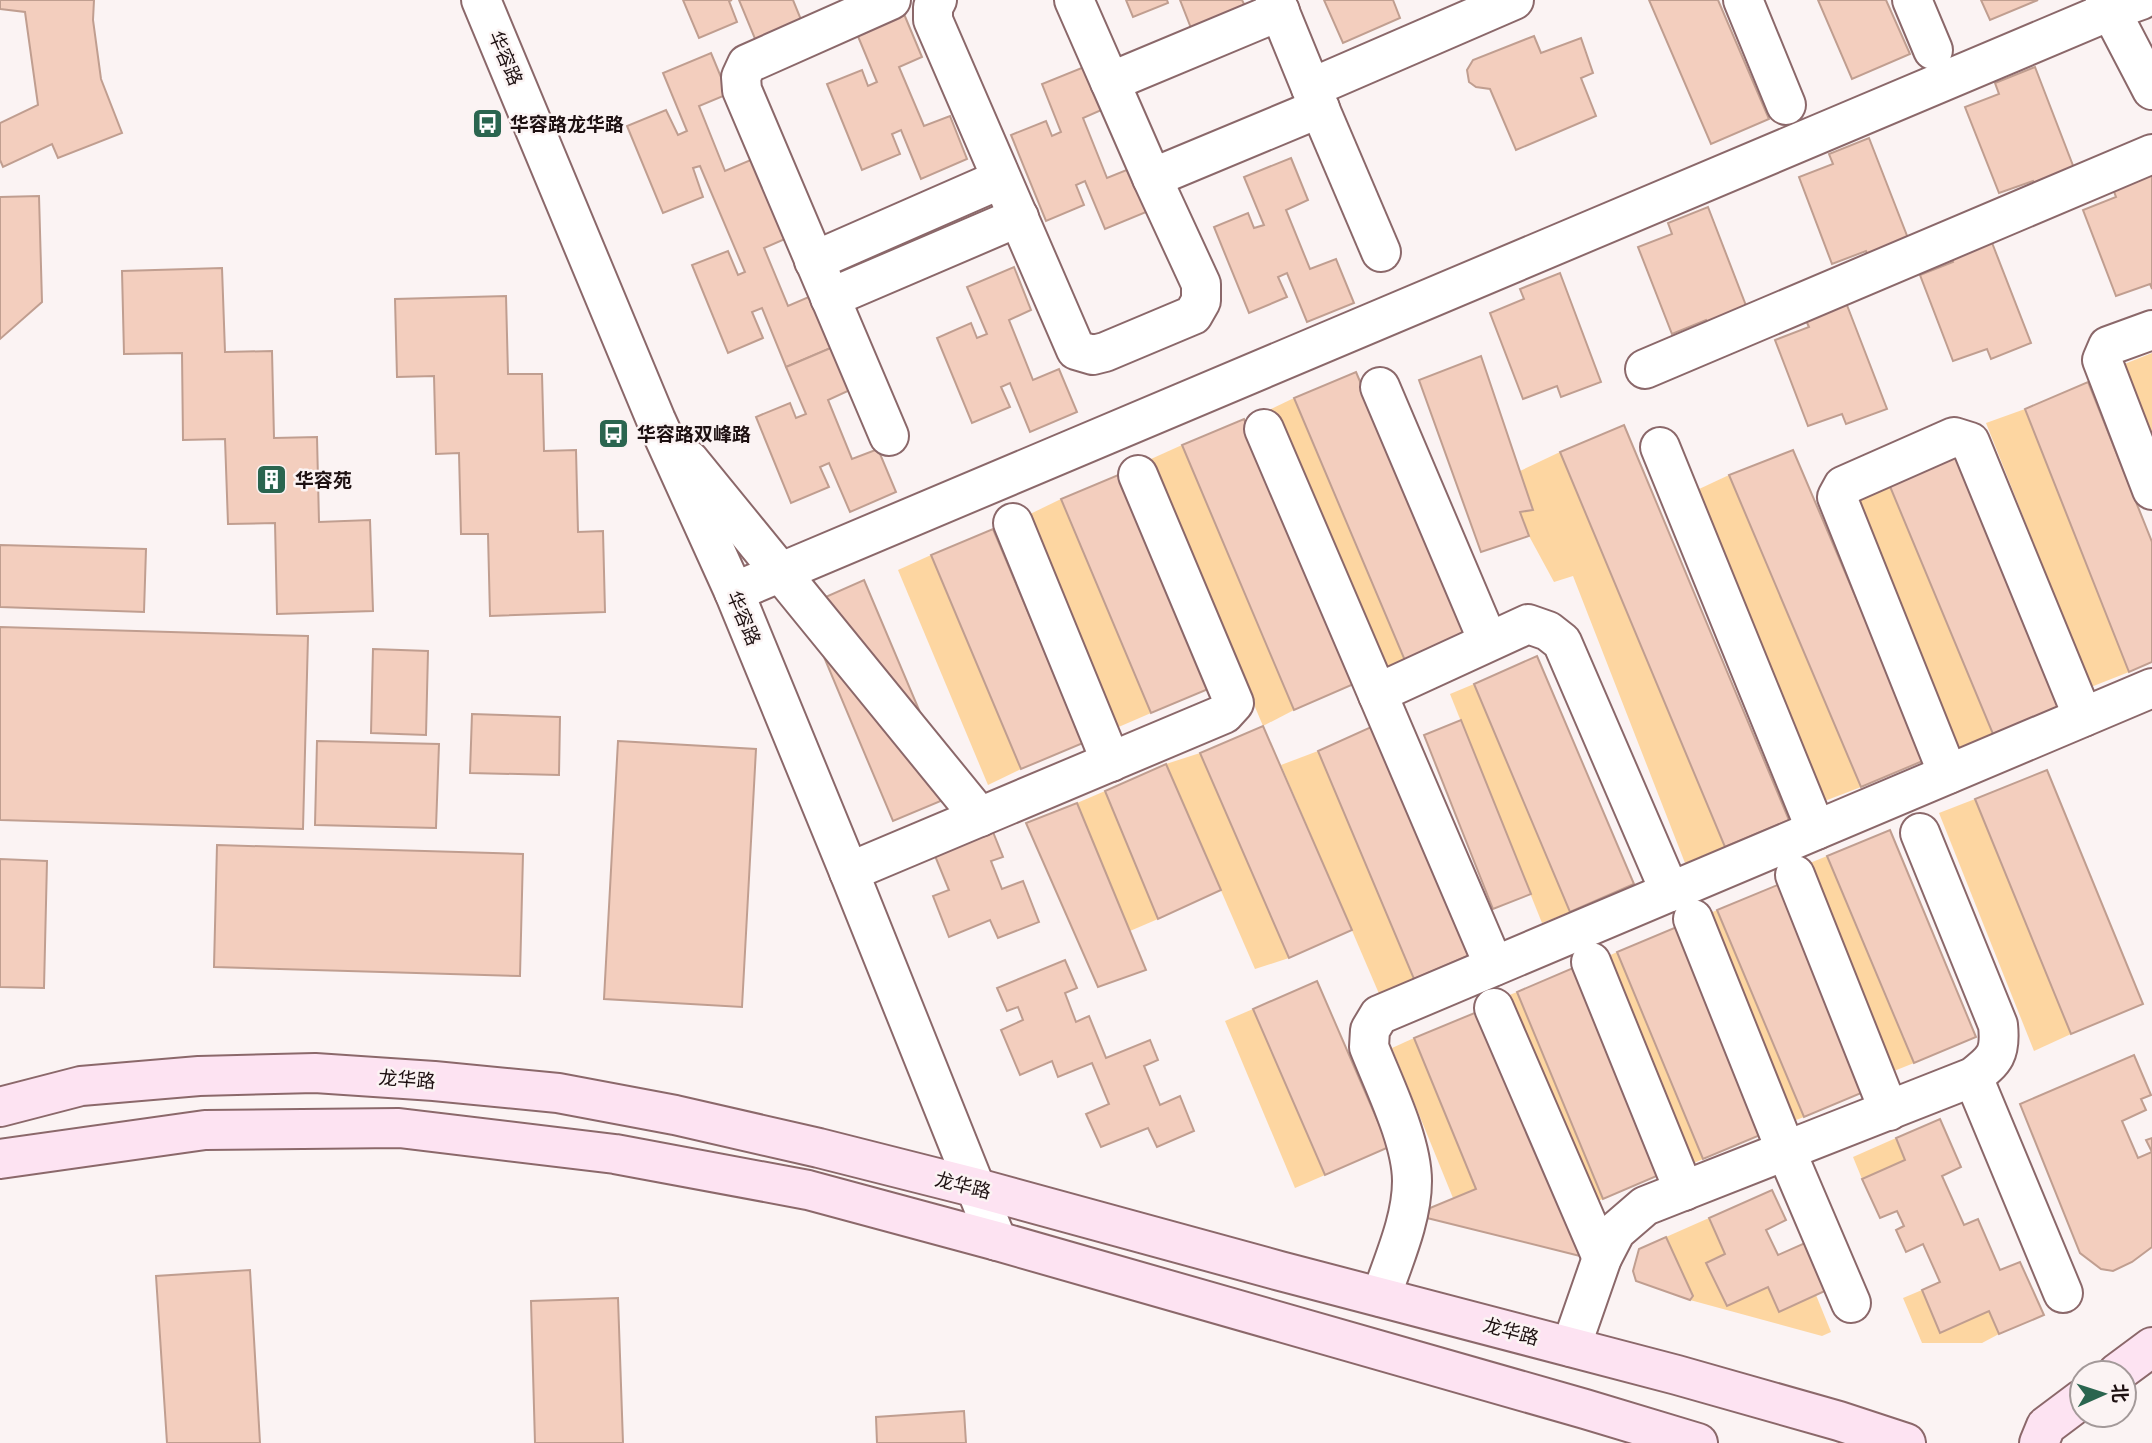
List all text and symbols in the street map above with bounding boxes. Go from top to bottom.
street label: 华容路 [485,27,527,89]
bus stop icon: 华容路龙华路 [470,107,504,141]
place label: 华容路龙华路 [510,113,624,135]
bus stop icon: 华容路双峰路 [597,417,631,451]
place label: 华容路双峰路 [637,423,751,445]
building icon: 华容苑 [255,463,289,497]
place label: 华容苑 [295,469,352,491]
street label: 华容路 [723,587,765,649]
street label: 龙华路 [378,1066,436,1092]
street label: 龙华路 [933,1167,993,1203]
street label: 龙华路 [1481,1313,1541,1349]
north arrow [2068,1359,2138,1429]
text: 北 [2108,1383,2131,1403]

